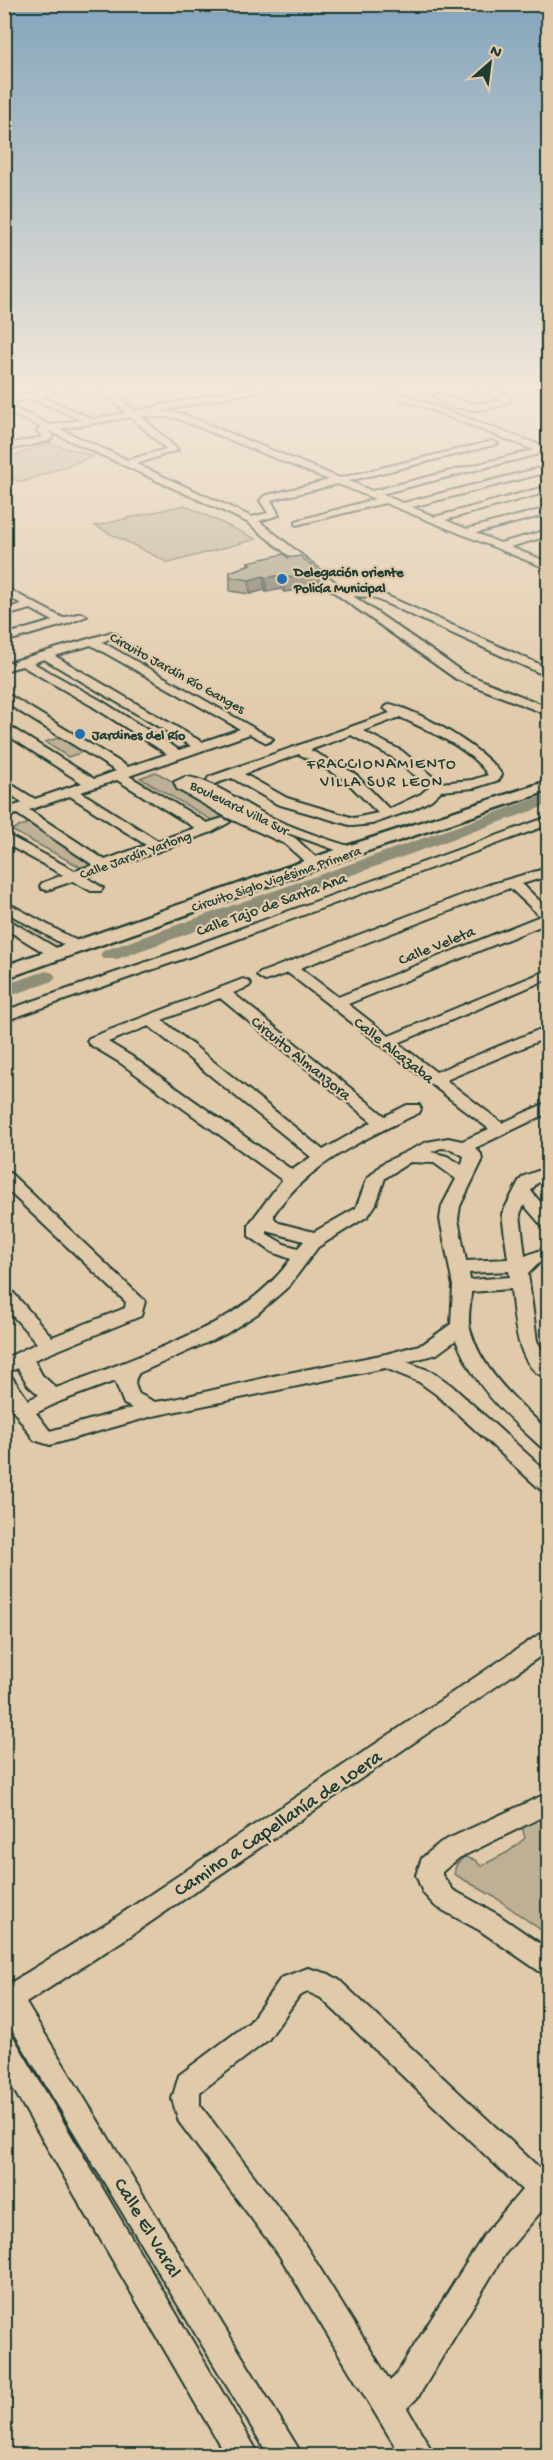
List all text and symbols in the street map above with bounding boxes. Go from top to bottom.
north arrow [460,33,520,93]
text: N [486,42,505,64]
place label: Delegación oriente Policía Municipal [292,565,404,598]
marker: Delegación oriente Policía Municipal [275,572,289,586]
street label: Circuito Jardín Río Ganges [106,630,248,719]
marker: Jardines del Río [73,727,87,741]
place label: Jardines del Río [91,728,186,745]
district label: FRACCIONAMIENTO VILLA SUR LEON [306,756,457,793]
street label: Boulevard Villa Sur [186,778,292,841]
street label: Calle Jardín Yarlong [78,828,194,884]
street label: Circuito Siglo Vigésima Primera [190,843,365,917]
street label: Calle Tajo de Santa Ana [194,870,351,942]
street label: Calle Veleta [396,923,479,971]
street label: Circuito Almanzora [246,1013,355,1107]
street label: Calle Alcazaba [349,1014,438,1090]
street label: Camino a Capellanía de Loera [171,1746,388,1903]
street label: Calle El Varal [107,2175,185,2283]

